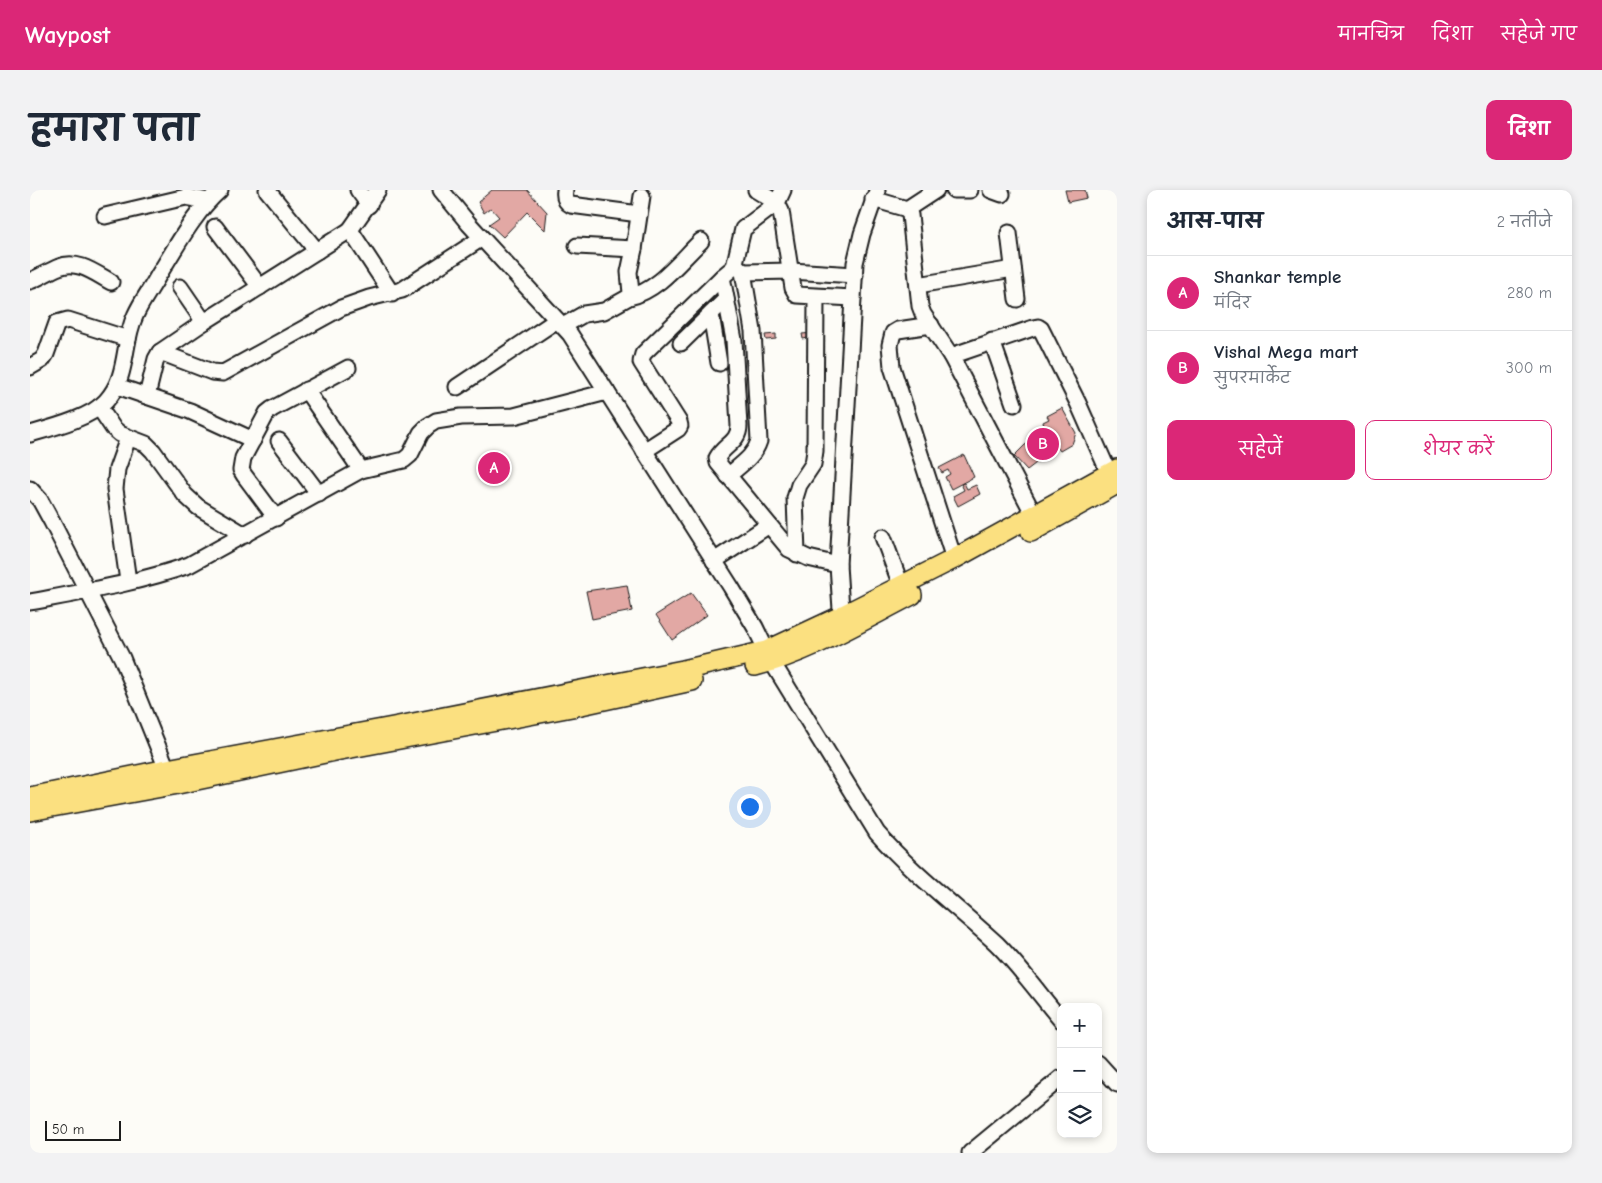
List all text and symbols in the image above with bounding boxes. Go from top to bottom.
text: Waypost [25,21,110,49]
text: मानचित्र [1338,24,1404,45]
text: दिशा [1432,24,1473,45]
text: सहेजे गए [1501,24,1577,45]
button: दिशा [1486,100,1572,160]
text: हमारा पता [30,108,198,149]
text: आस-पास [1167,209,1263,233]
text: 2 नतीजे [1497,213,1552,231]
text: Shankar temple [1214,266,1341,288]
text: A [1179,284,1187,302]
text: 280 m [1507,284,1552,302]
text: मंदिर [1214,294,1251,312]
text: Vishal Mega mart [1214,341,1358,363]
text: B [1178,359,1188,377]
text: 300 m [1506,359,1552,377]
text: सुपरमार्केट [1214,369,1291,387]
button: सहेजें [1167,420,1355,480]
button: शेयर करें [1365,420,1552,480]
pin: B [1027,425,1059,463]
pin: A [478,449,510,487]
your location [737,794,763,820]
map controls [1057,1003,1102,1138]
button: + [1057,1003,1102,1048]
button: − [1057,1048,1102,1093]
button: layers [1057,1093,1102,1138]
scale bar [45,1118,121,1141]
text: 50 m [52,1121,84,1138]

